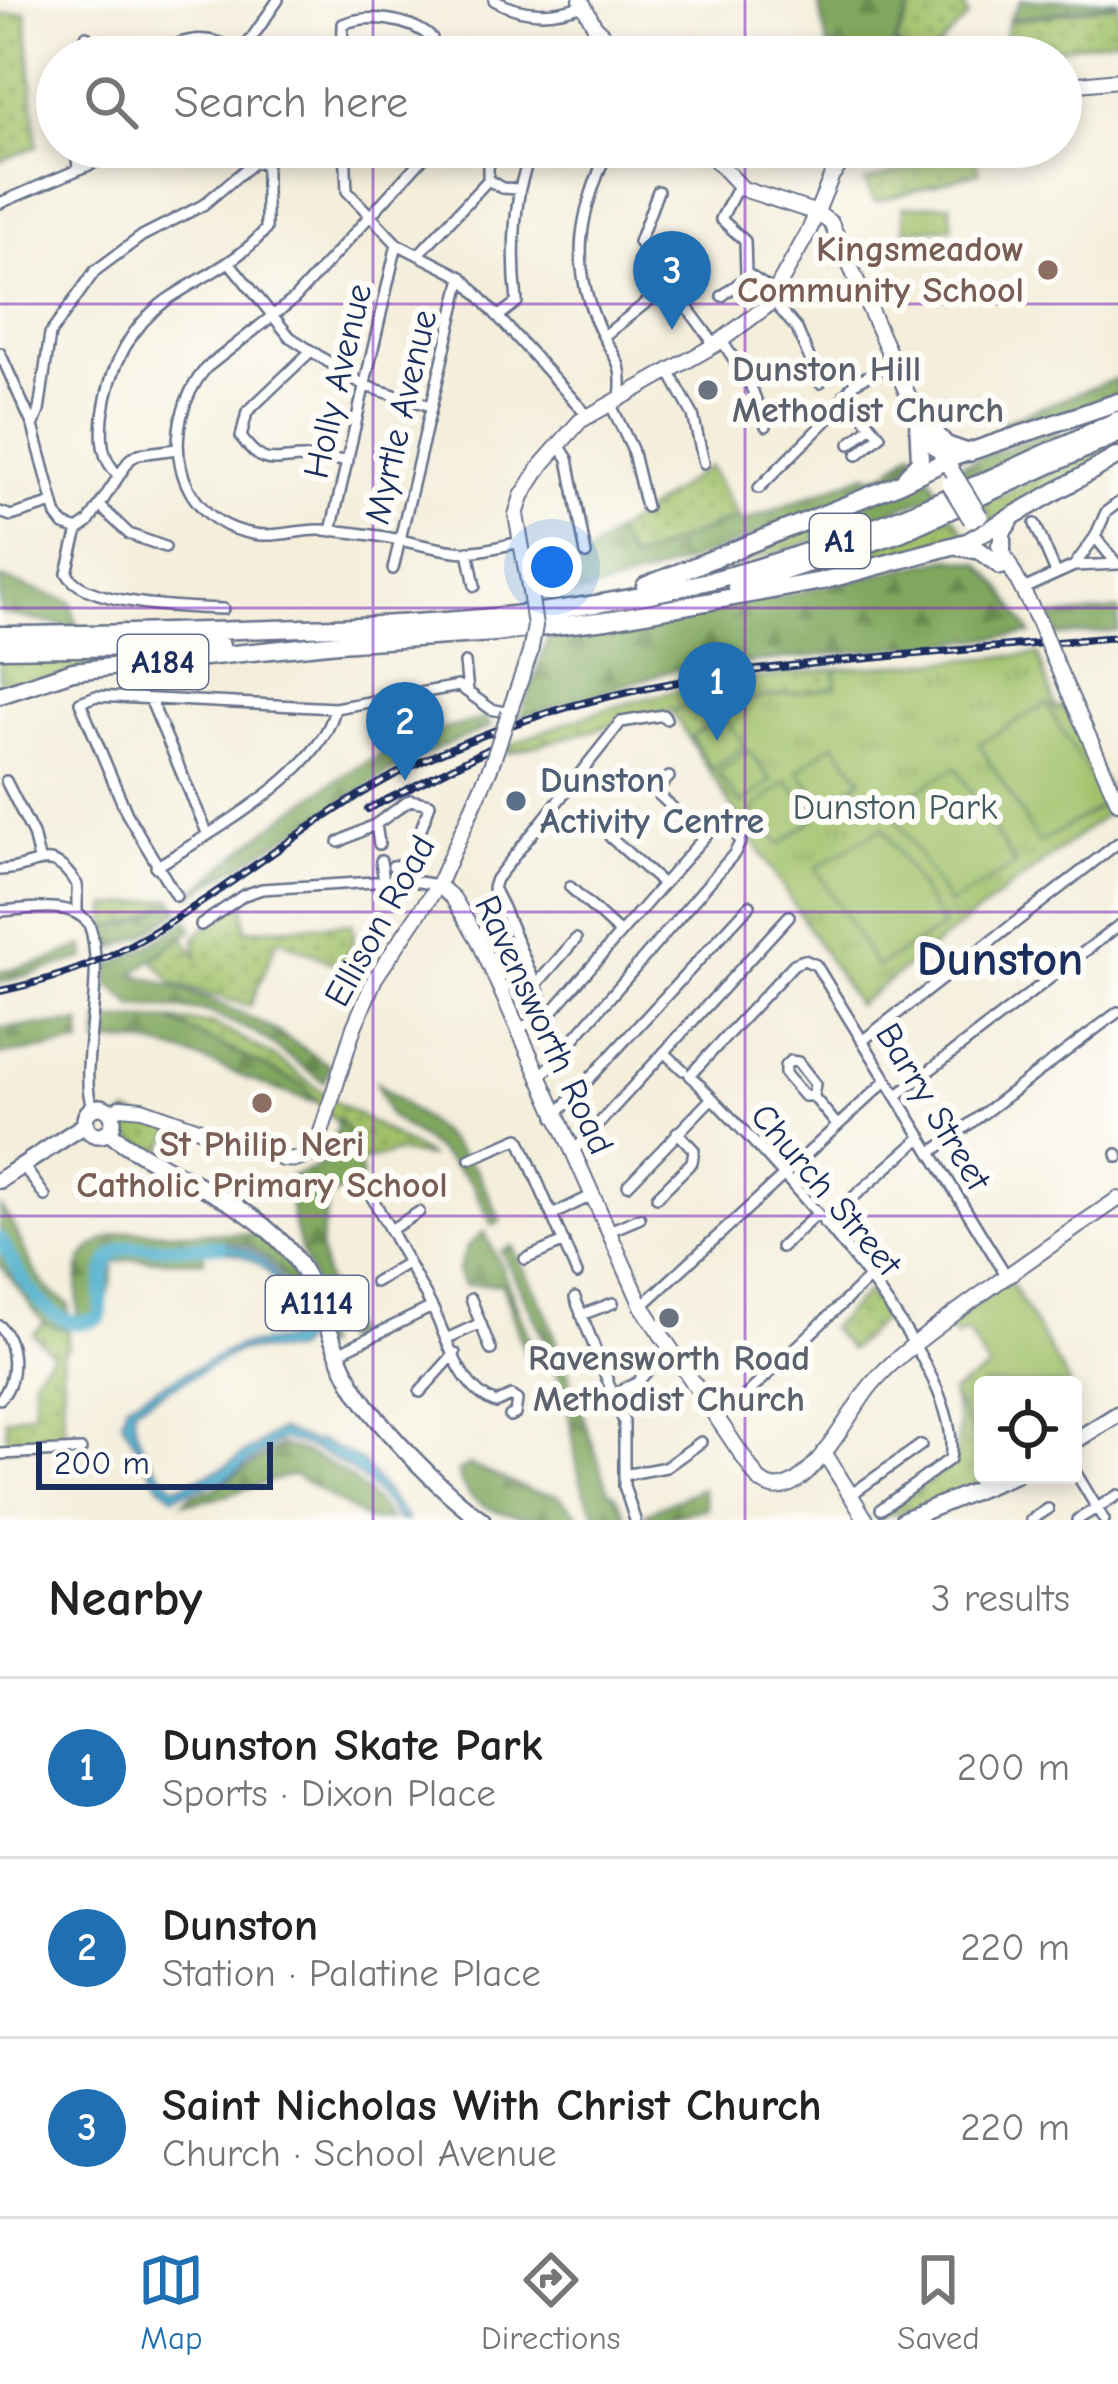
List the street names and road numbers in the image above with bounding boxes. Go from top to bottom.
street label: Holly Avenue [296,280,380,482]
street label: Myrtle Avenue [356,306,446,528]
road number: A1 [810,514,870,568]
road number: A184 [118,635,208,689]
street label: Ellison Road [316,828,444,1014]
street label: Ravensworth Road [466,889,622,1161]
street label: Barry Street [867,1016,1000,1199]
street label: Church Street [742,1096,911,1286]
road number: A1114 [266,1276,368,1330]

